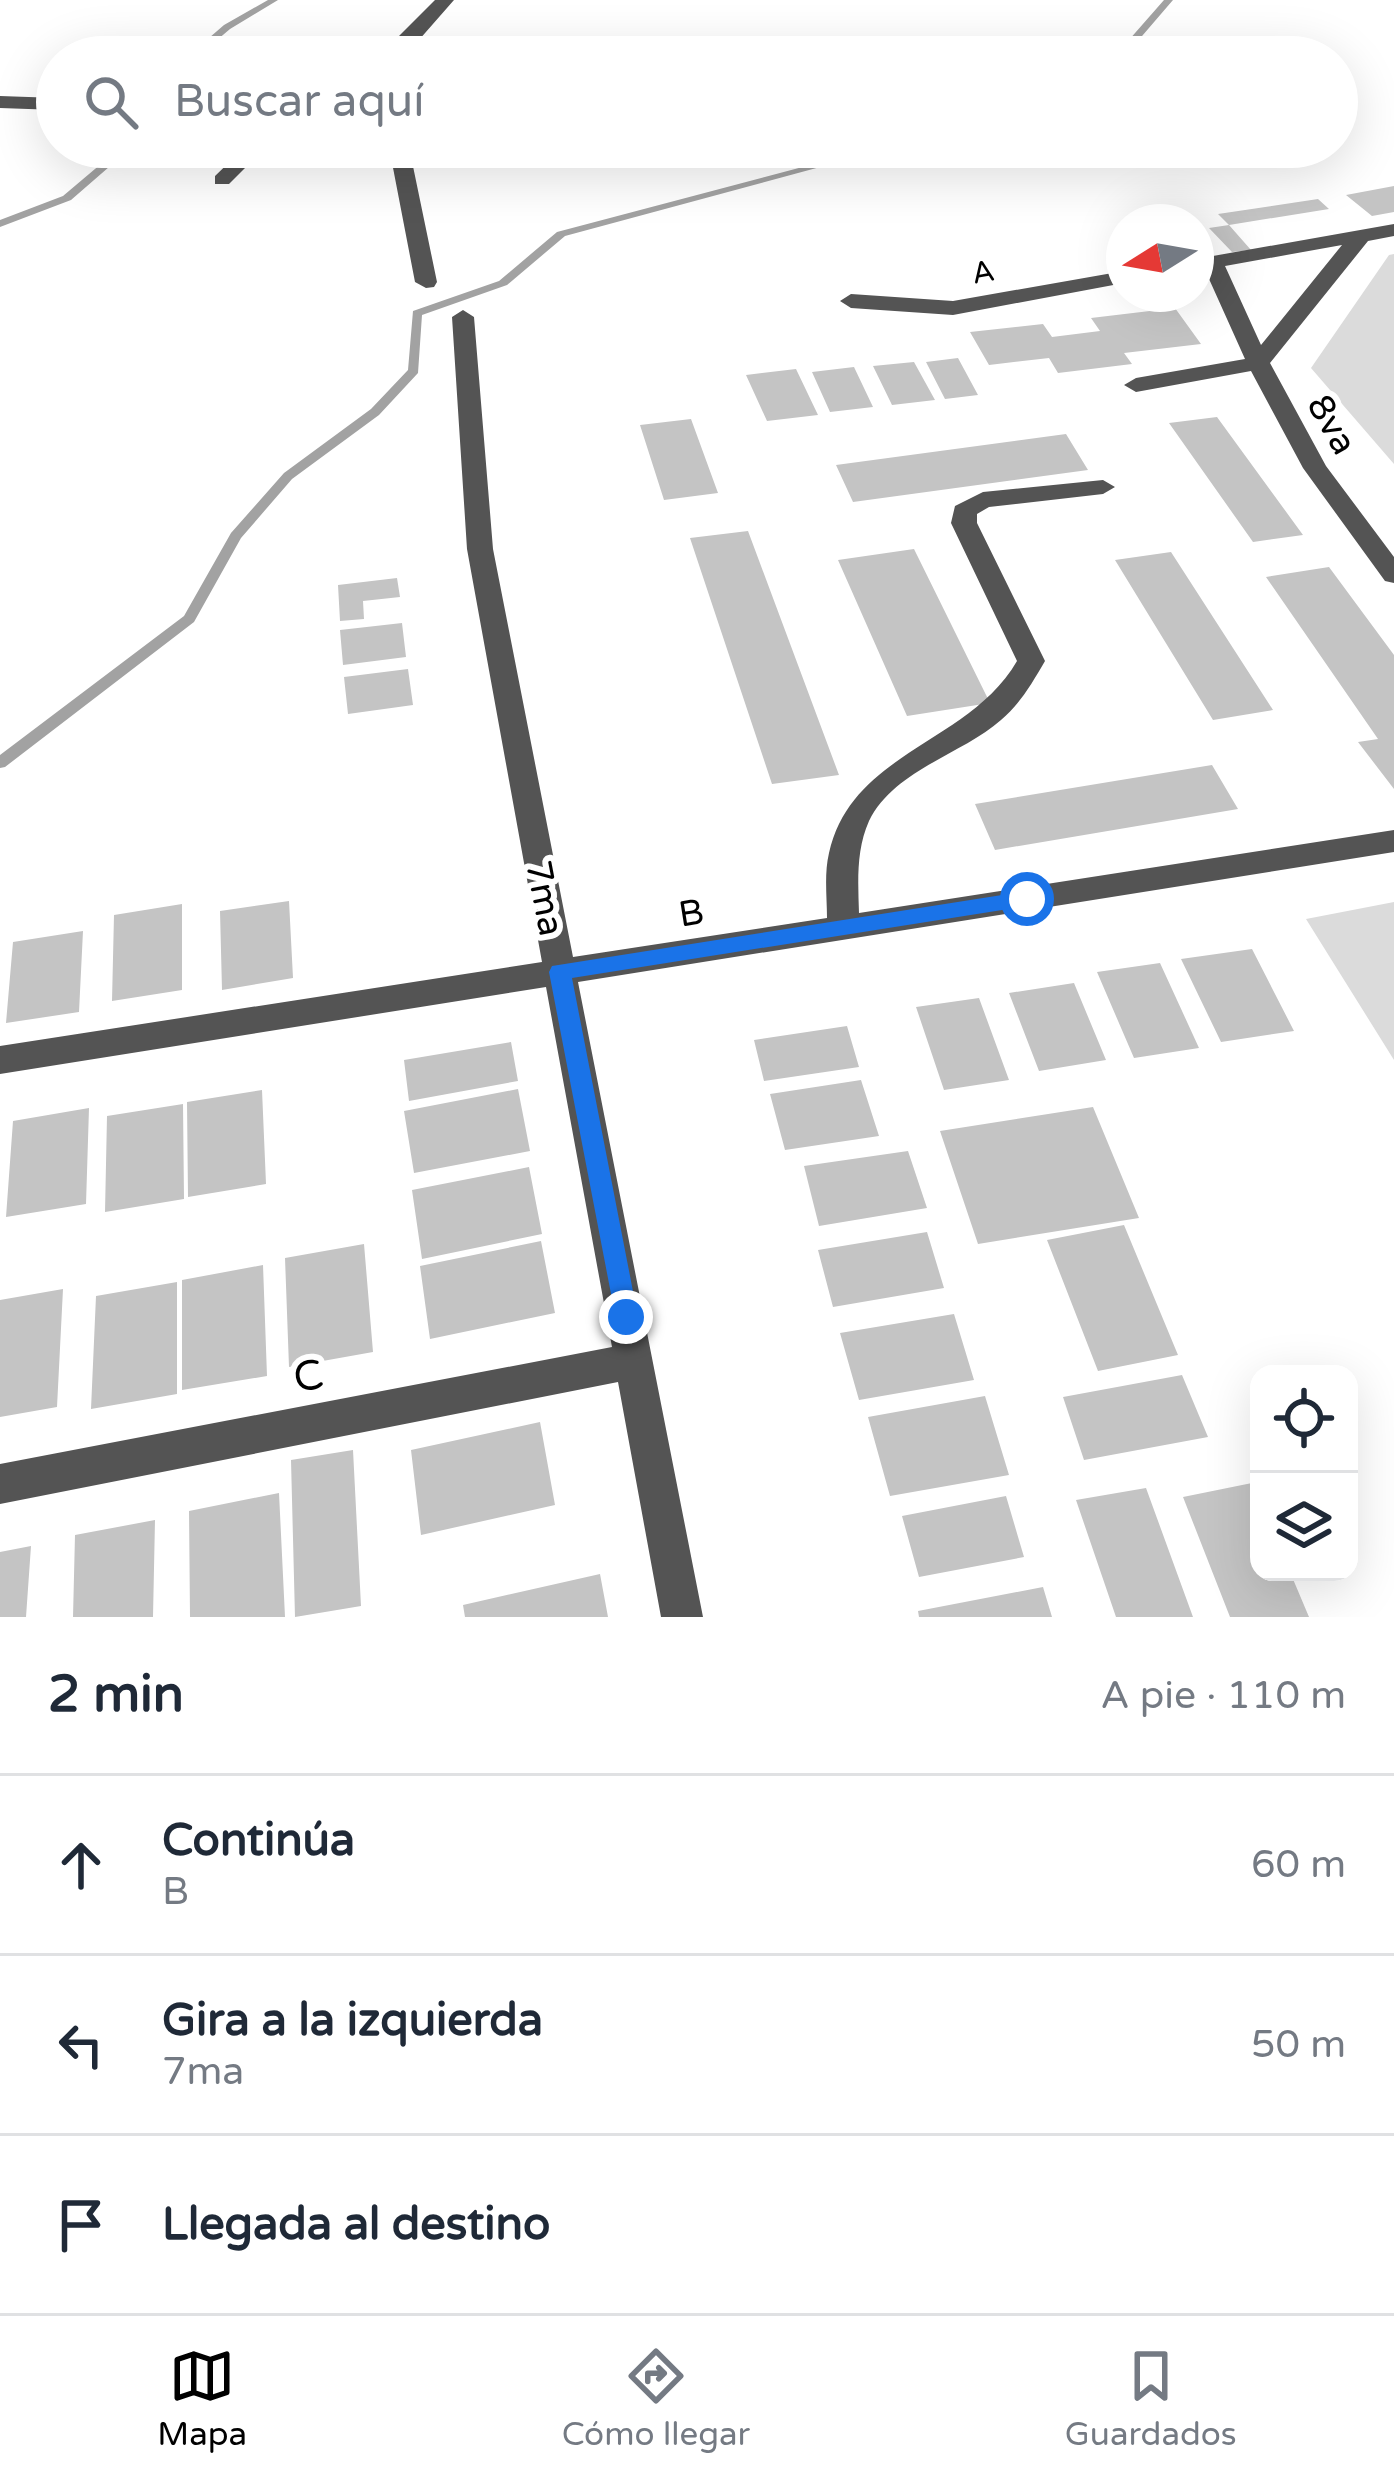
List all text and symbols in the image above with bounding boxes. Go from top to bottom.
search box [36,36,1358,168]
icon: search [78,69,144,135]
text: Buscar aquí [174,75,424,129]
north arrow [1106,204,1214,312]
street label: A [969,252,997,293]
street label: 8va [1298,387,1366,462]
street label: 7ma [516,857,573,940]
route start [1000,872,1054,926]
street label: B [676,890,707,937]
route end [599,1290,653,1344]
street label: C [289,1349,327,1404]
map controls [1250,1365,1358,1581]
button: locate [1250,1365,1358,1473]
button: layers [1250,1473,1358,1581]
text: 2 min [48,1664,184,1726]
text: A pie · 110 m [1101,1672,1346,1719]
text: Continúa [162,1814,355,1868]
icon: ahead [48,1832,114,1898]
text: 60 m [1251,1841,1346,1888]
text: B [162,1868,189,1915]
text: Gira a la izquierda [162,1994,543,2048]
icon: left [48,2012,114,2078]
text: 50 m [1251,2021,1346,2068]
text: 7ma [162,2048,244,2095]
icon: arrive [48,2192,114,2258]
text: Llegada al destino [162,2198,550,2252]
tab: Mapa [157,2343,247,2454]
tab: Cómo llegar [562,2343,750,2454]
tab: Guardados [1065,2343,1237,2454]

